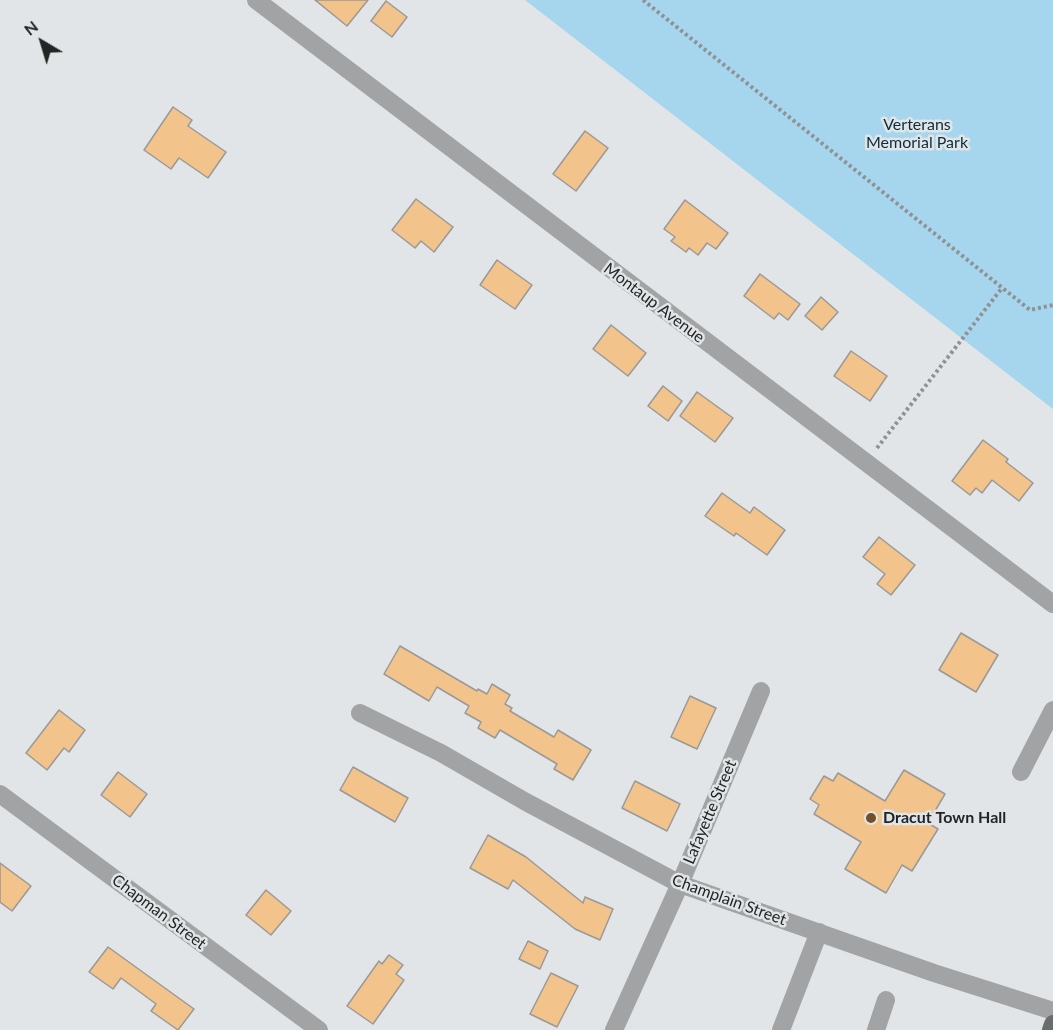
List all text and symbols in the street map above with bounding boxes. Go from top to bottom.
north arrow [12,12,72,72]
text: N [20,16,41,39]
park label: Verterans Memorial Park [866,115,968,153]
street label: Montaup Avenue [600,259,708,347]
street label: Lafayette Street [679,757,741,867]
place label: Dracut Town Hall [883,808,1006,828]
marker: Dracut Town Hall [864,811,878,825]
street label: Chapman Street [108,870,210,954]
street label: Champlain Street [669,870,789,930]

